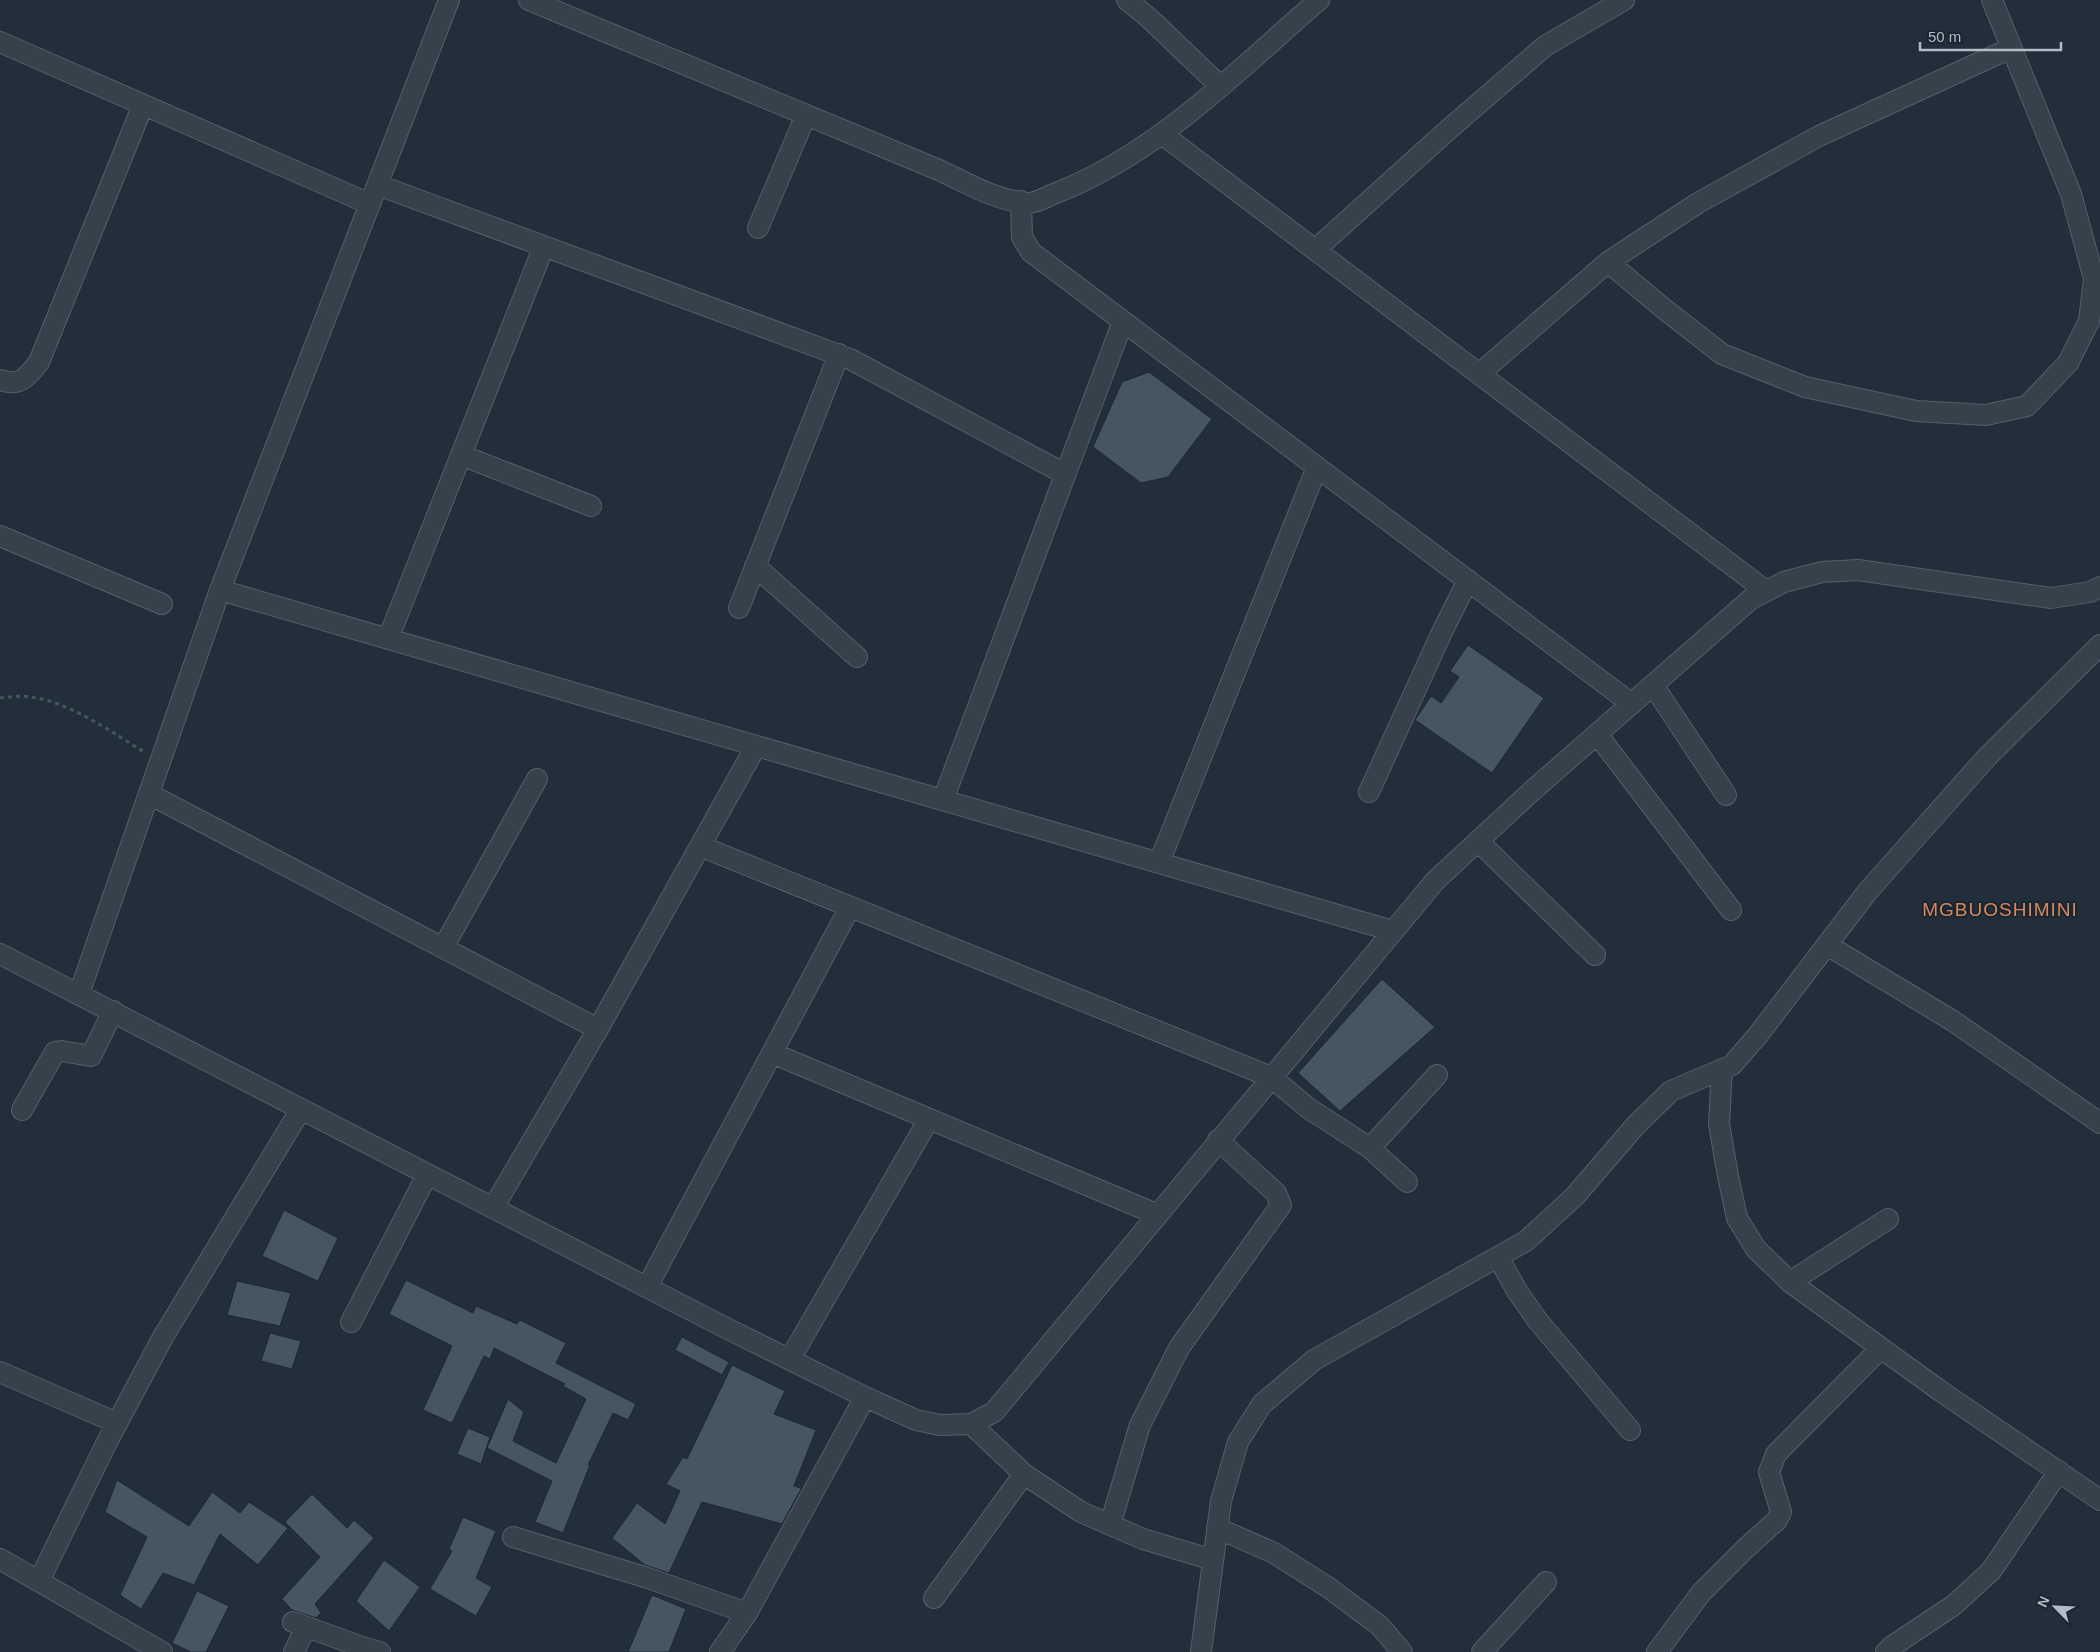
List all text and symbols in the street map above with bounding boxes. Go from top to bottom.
scale bar [1920,20,2061,52]
text: 50 m [1928,28,1961,45]
district label: MGBUOSHIMINI [1922,899,2078,920]
north arrow [2030,1582,2080,1632]
text: N [2034,1594,2052,1610]

